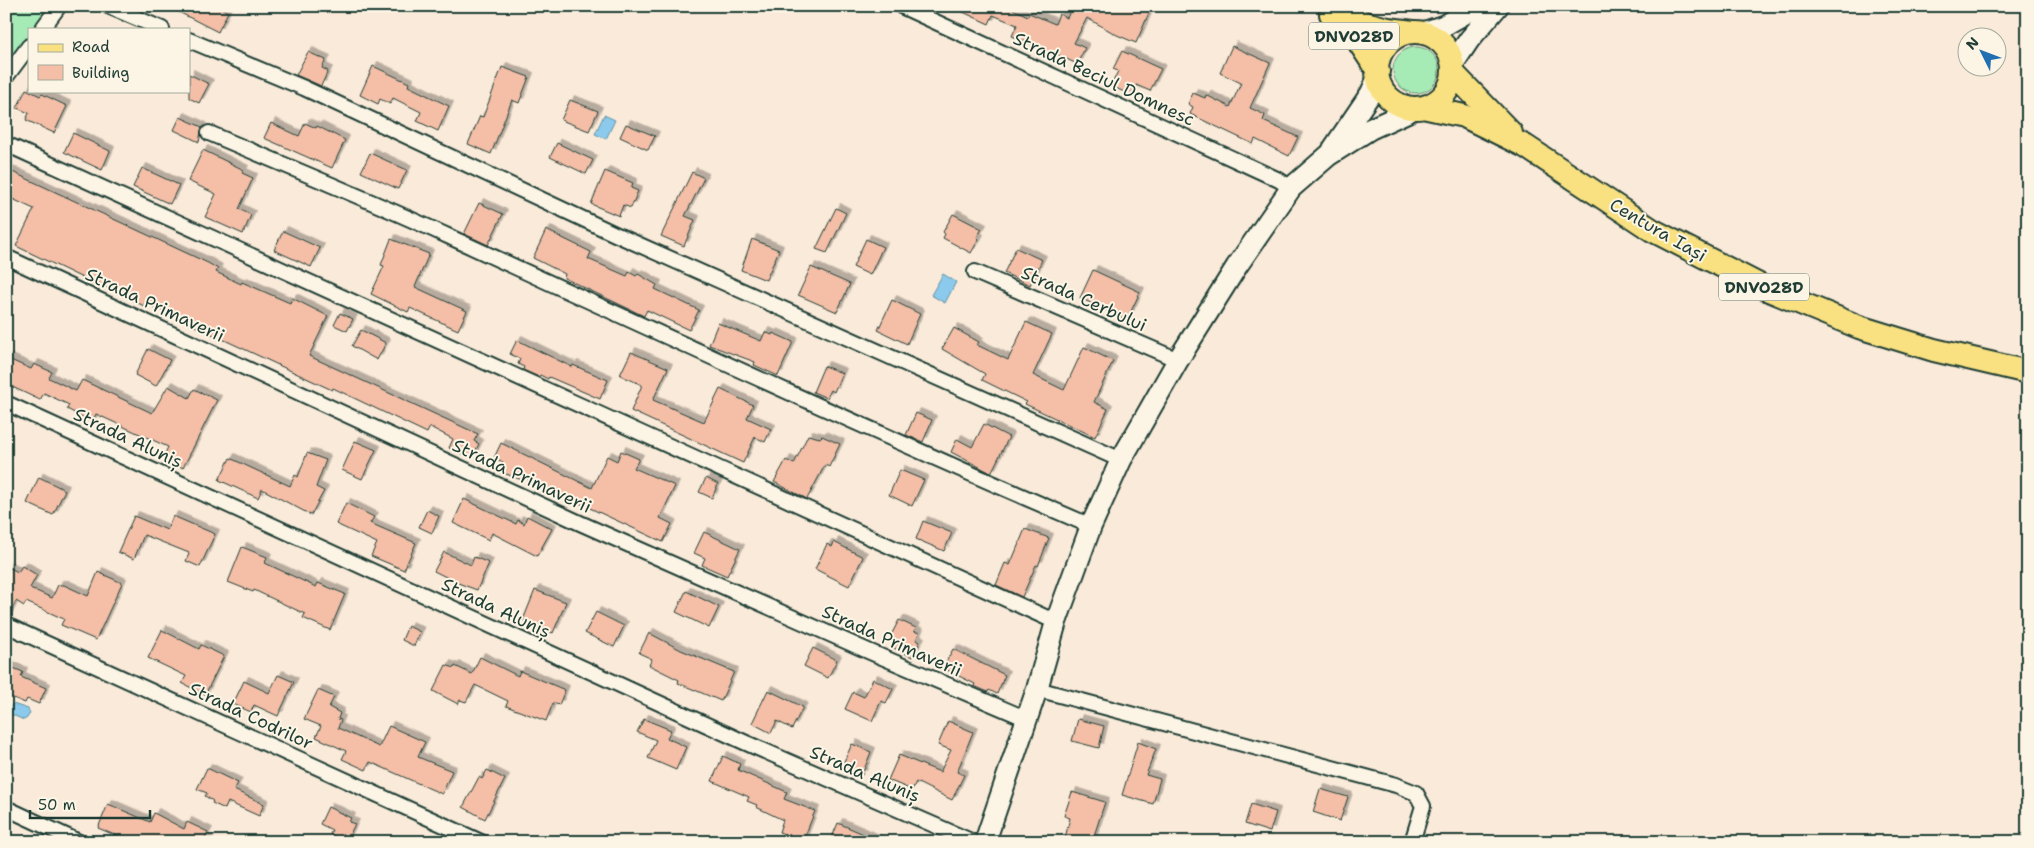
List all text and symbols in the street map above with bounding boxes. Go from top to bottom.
road number: DNVO28D [1309,22,1399,50]
street label: Strada Beciul Domnesc [1009,26,1199,132]
legend [28,28,190,92]
north arrow [1956,28,2006,78]
text: N [1962,33,1983,53]
text: Road [72,37,110,57]
text: Building [72,63,129,83]
street label: Centura Iași [1605,193,1711,267]
street label: Strada Cerbului [1018,261,1150,337]
street label: Strada Primaverii [82,262,228,348]
road number: DNVO28D [1719,274,1809,300]
street label: Strada Aluniș [70,402,186,474]
street label: Strada Primaverii [449,433,595,519]
street label: Strada Aluniș [438,572,554,644]
street label: Strada Primaverii [818,599,966,683]
street label: Strada Codrilor [185,677,317,755]
street label: Strada Aluniș [806,740,924,808]
scale bar [30,788,150,820]
text: 50 m [38,795,76,815]

